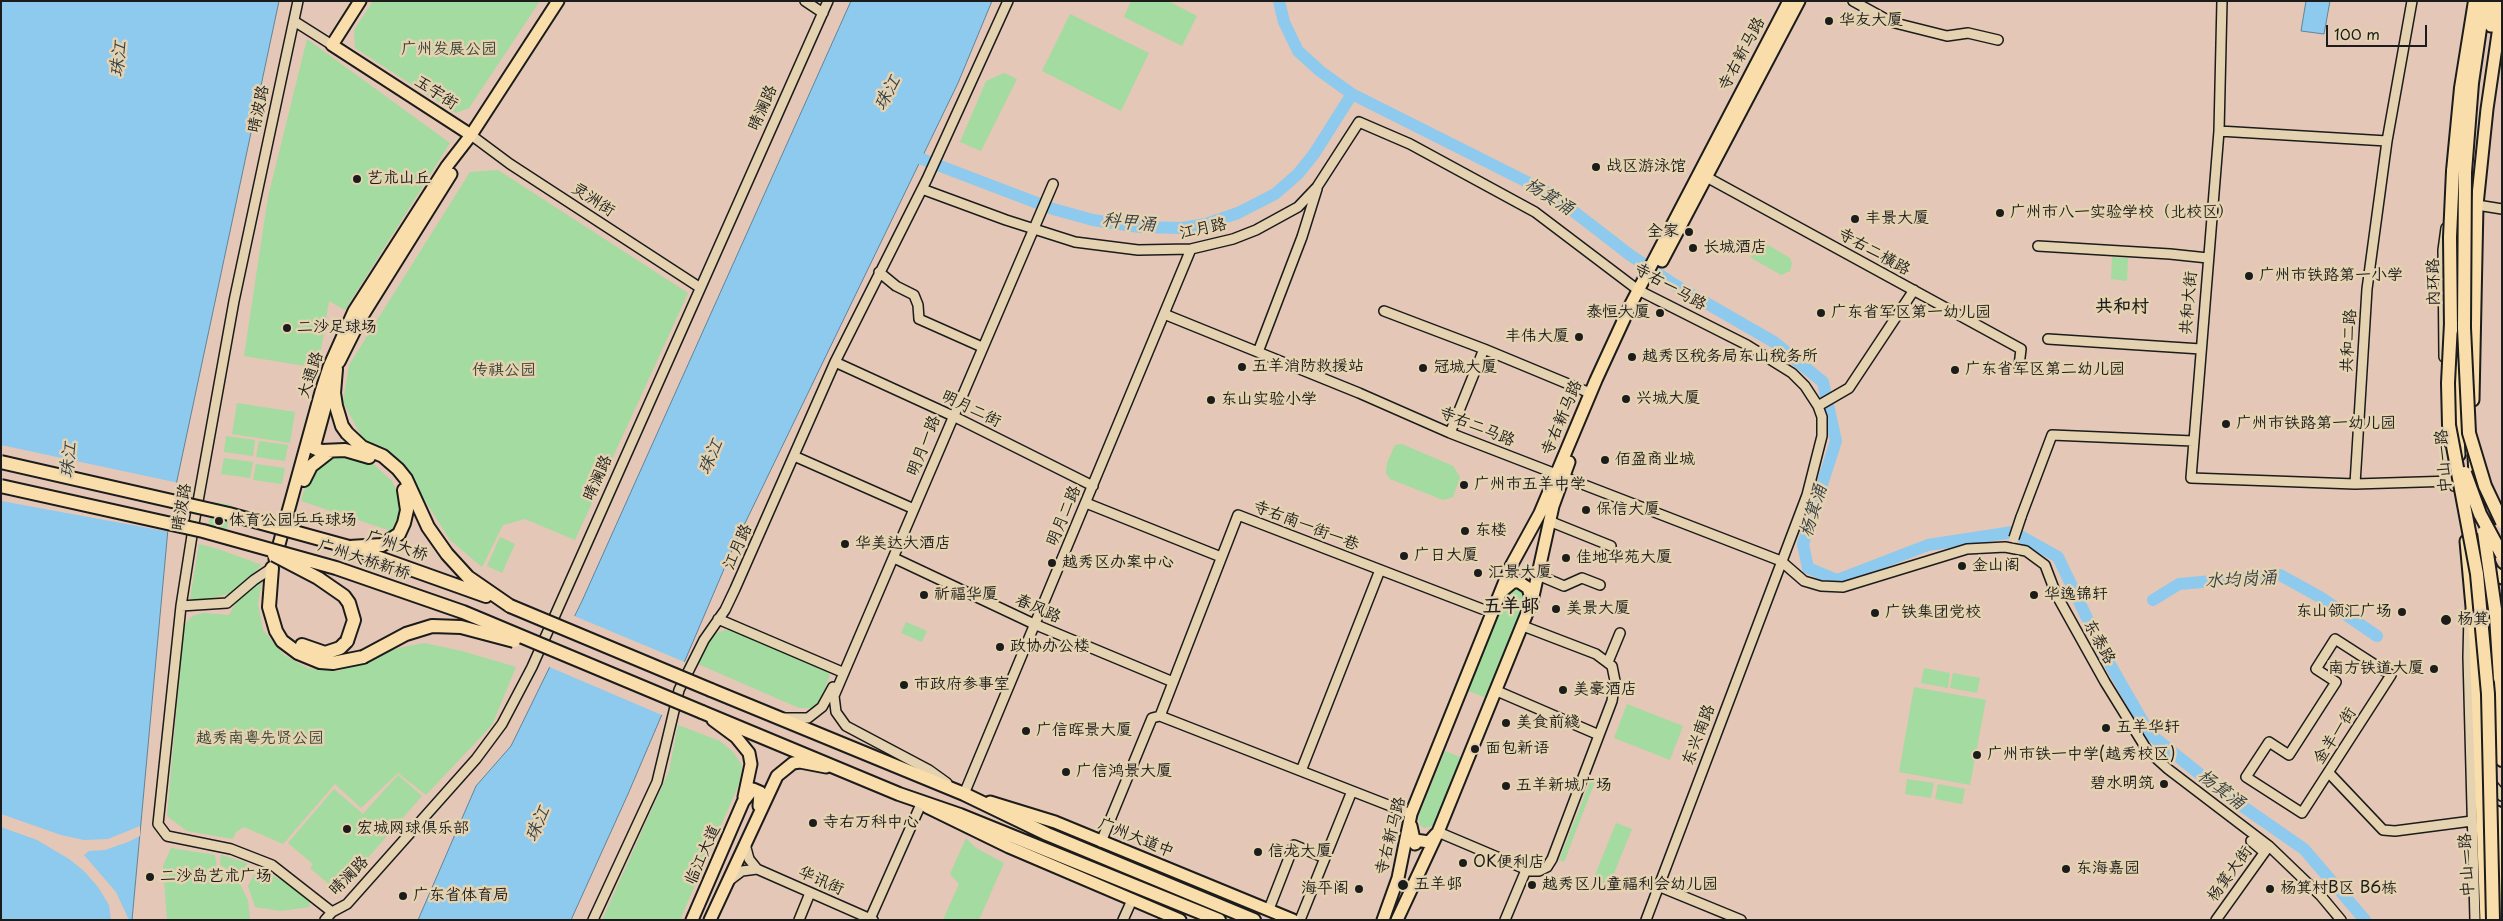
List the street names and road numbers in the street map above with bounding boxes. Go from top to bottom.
street label: 寺右新马路 [1715,14,1769,94]
street label: 玉宇街 [411,72,461,114]
street label: 晴澜路 [744,82,782,134]
street label: 晴波路 [245,84,273,134]
street label: 灵洲街 [568,179,618,221]
street label: 江月路 [1178,215,1228,243]
street label: 寺右二横路 [1834,224,1914,280]
street label: 内环路 [2424,258,2444,306]
street label: 寺右一马路 [1630,259,1710,315]
street label: 共和大街 [2177,270,2201,336]
street label: 共和二路 [2337,308,2361,374]
street label: 大通路 [294,349,328,401]
street label: 寺右新马路 [1538,377,1586,459]
street label: 明月二街 [938,386,1004,432]
street label: 寺右二马路 [1436,403,1518,451]
street label: 明月一路 [903,413,945,479]
street label: 中山一路 [2432,428,2456,494]
street label: 晴澜路 [579,452,617,504]
street label: 晴波路 [168,482,196,532]
street label: 明月二路 [1043,483,1085,549]
street label: 寺右南一街一巷 [1250,497,1362,555]
street label: 江月路 [719,521,757,573]
street label: 广州大桥 [364,527,430,565]
street label: 广州大桥新桥 [315,536,413,584]
street label: 春风路 [1012,590,1064,628]
street label: 东泰路 [2079,616,2119,668]
street label: 东兴南路 [1679,702,1719,768]
street label: 金羊一街 [2310,704,2360,768]
street label: 寺右新马路 [1372,795,1410,877]
street label: 广州大道中 [1095,814,1177,862]
street label: 临江大道 [681,822,725,888]
street label: 中山一路 [2456,833,2478,897]
street label: 杨箕大街 [2203,842,2257,906]
street label: 晴澜路 [325,852,373,900]
street label: 华讯街 [795,862,847,900]

